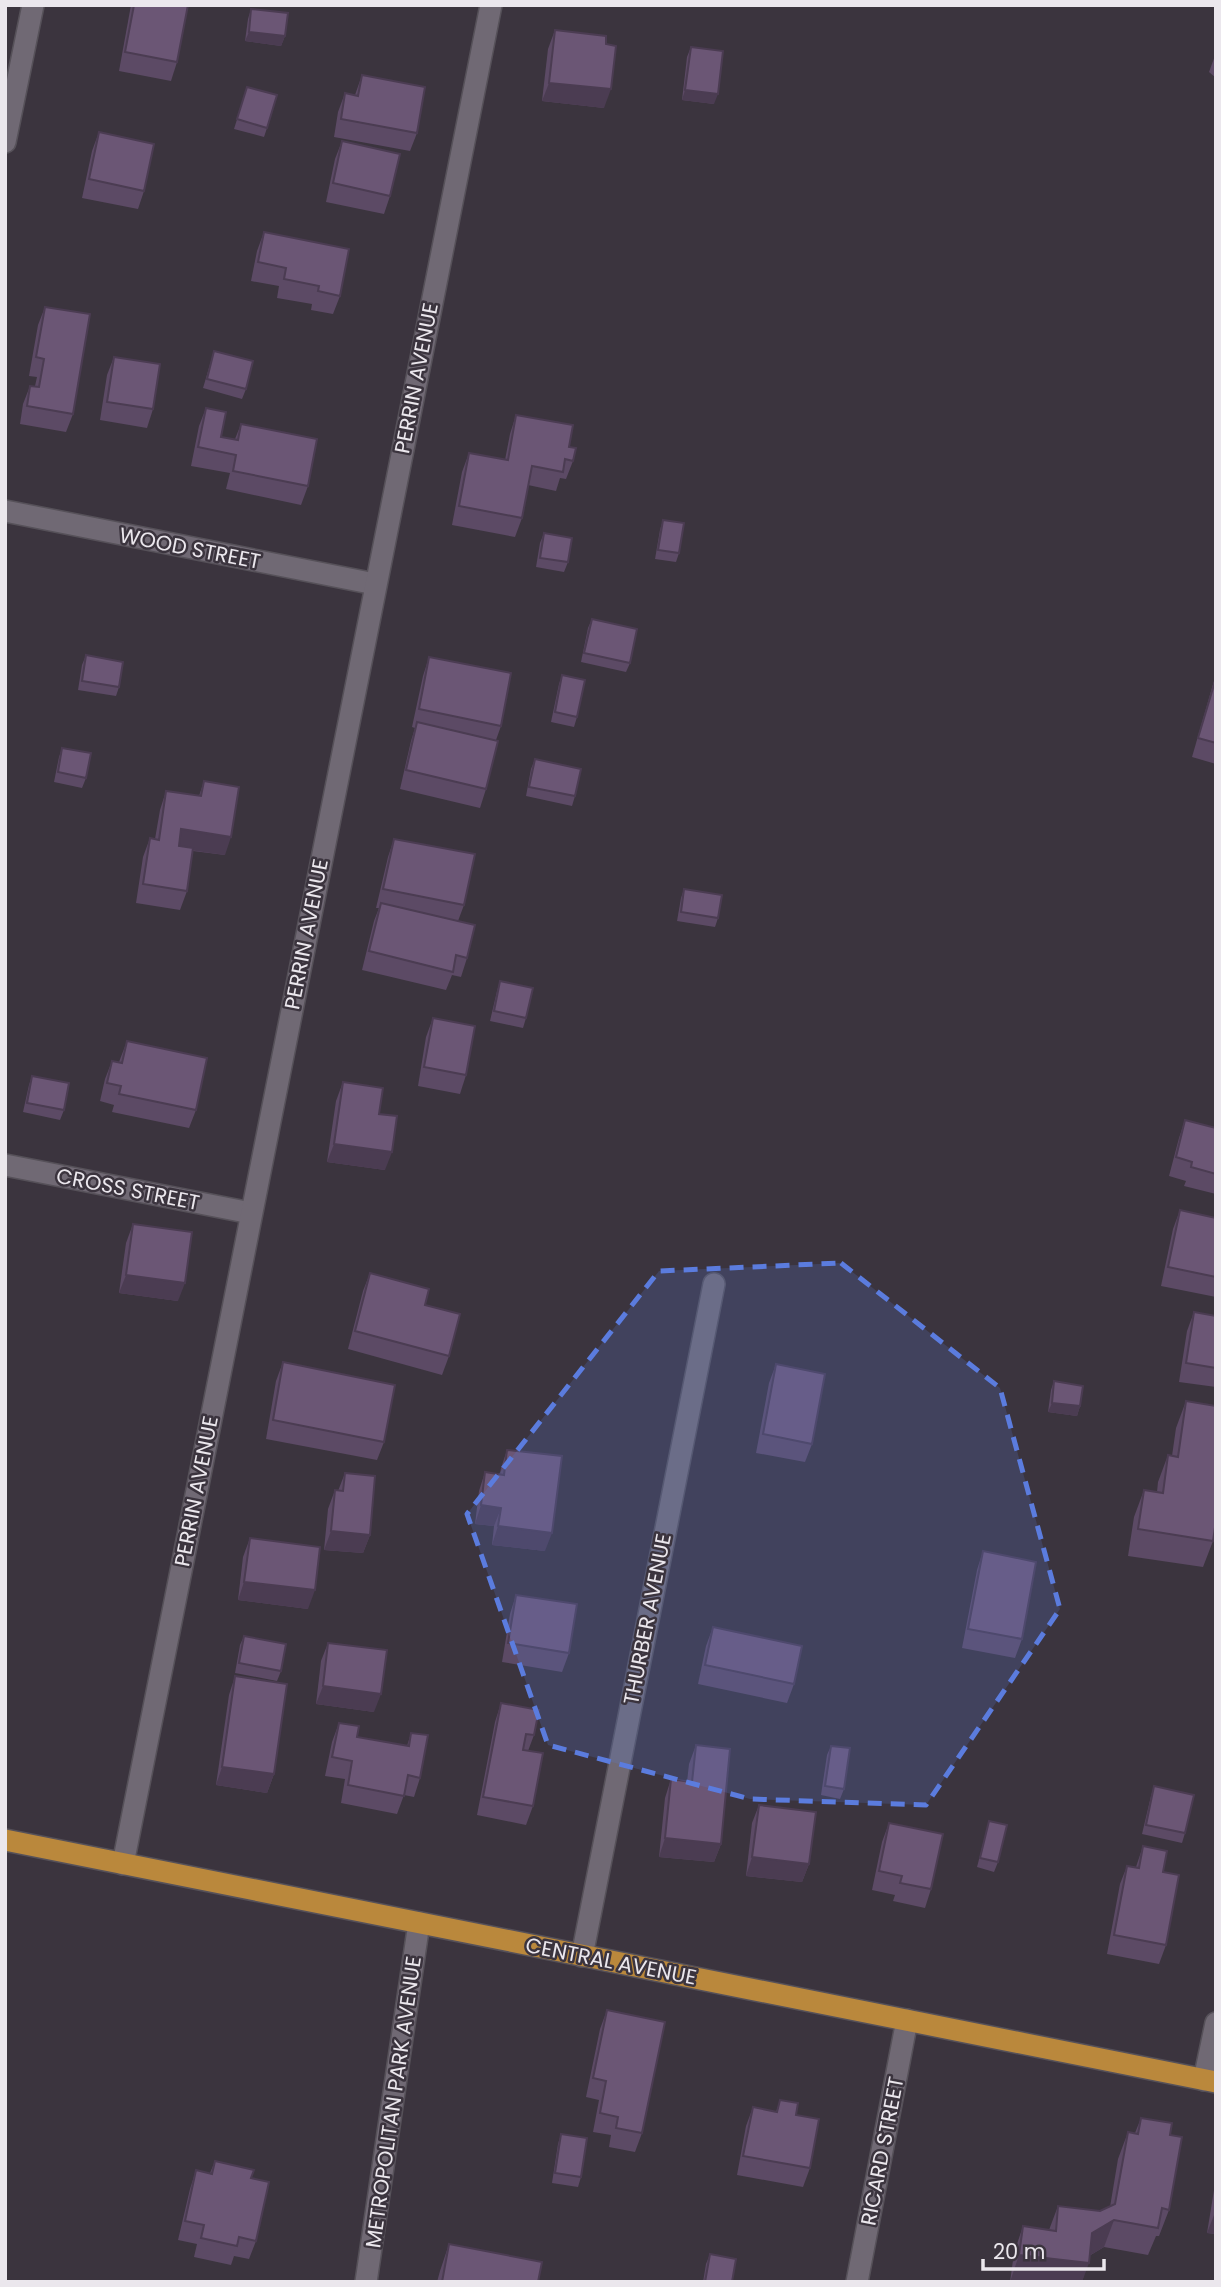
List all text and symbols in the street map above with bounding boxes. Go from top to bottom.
street label: PERRIN AVENUE [387,300,445,456]
street label: WOOD STREET [117,520,263,576]
street label: PERRIN AVENUE [277,856,335,1012]
street label: CROSS STREET [54,1161,202,1217]
street label: PERRIN AVENUE [167,1413,225,1569]
street label: THURBER AVENUE [616,1531,678,1707]
street label: CENTRAL AVENUE [523,1930,699,1992]
street label: METROPOLITAN PARK AVENUE [358,1954,428,2250]
street label: RICARD STREET [853,2074,911,2228]
scale bar [983,2228,1104,2272]
text: 20 m [993,2237,1046,2266]

